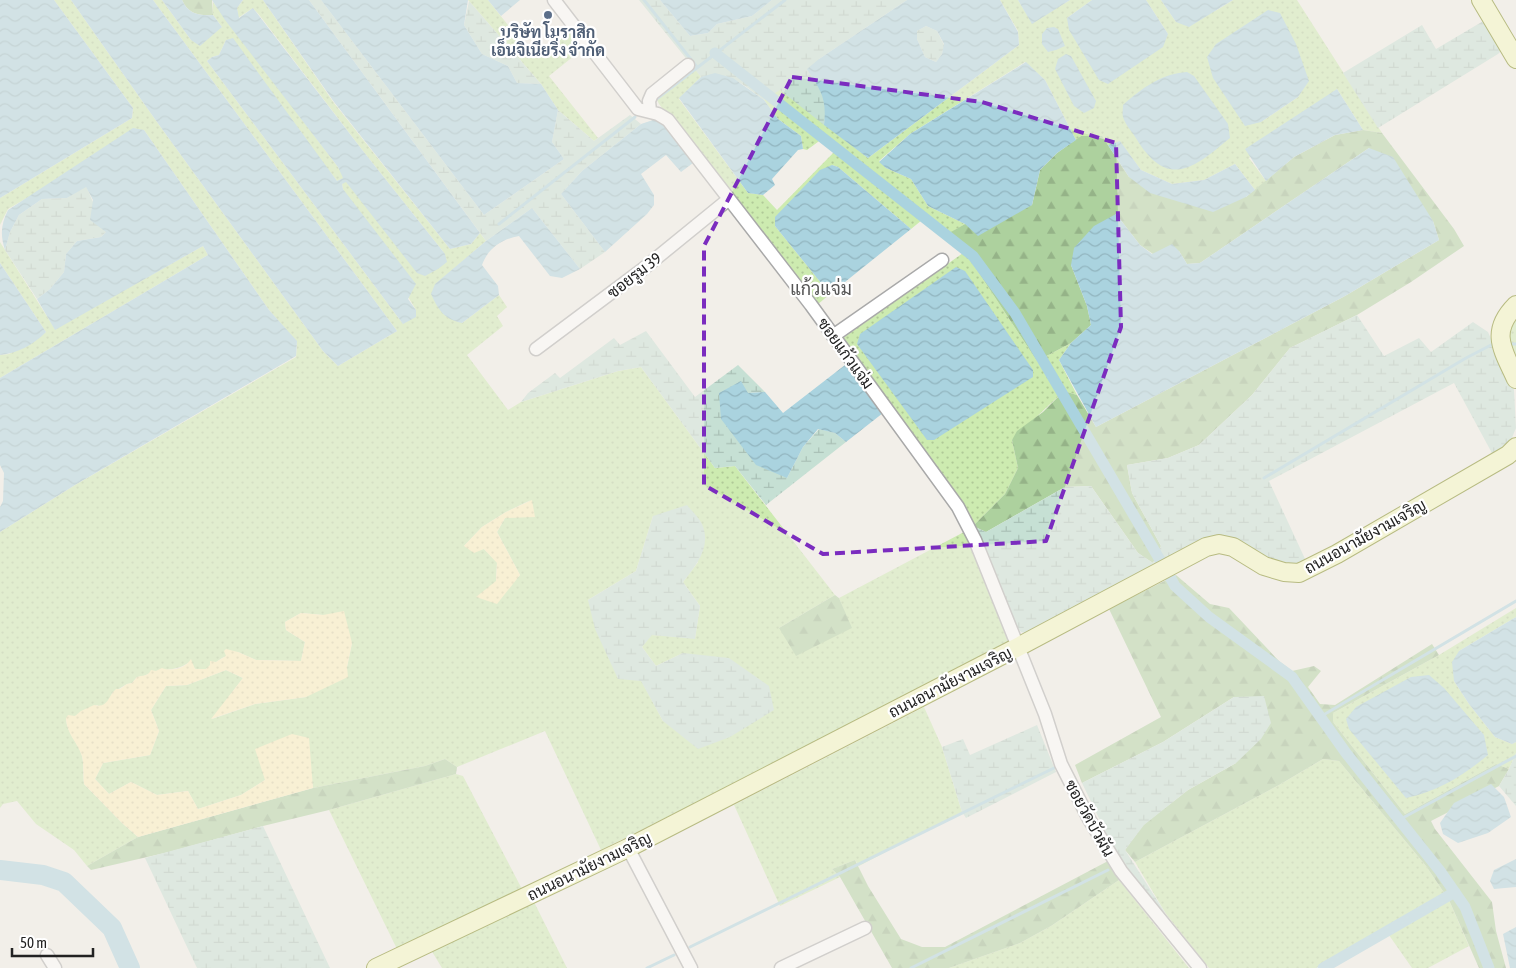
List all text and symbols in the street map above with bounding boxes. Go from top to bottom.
marker: บริษัท โมราสิก เอ็นจิเนียริ่ง จำกัด [542,9,554,21]
place label: บริษัท โมราสิก เอ็นจิเนียริ่ง จำกัด [491,21,605,59]
street label: ซอยรูม 39 [604,248,666,304]
district label: แก้วแจ่ม [790,277,852,299]
street label: ซอยแก้วแจ่ม [814,314,879,392]
street label: ถนนอนามัยงามเจริญ [1301,494,1429,578]
street label: ถนนอนามัยงามเจริญ [885,642,1015,722]
street label: ซอยวัดบัวผัน [1062,776,1119,859]
street label: ถนนอนามัยงามเจริญ [524,827,654,905]
scale bar [12,926,94,958]
text: 50 m [20,934,47,951]

